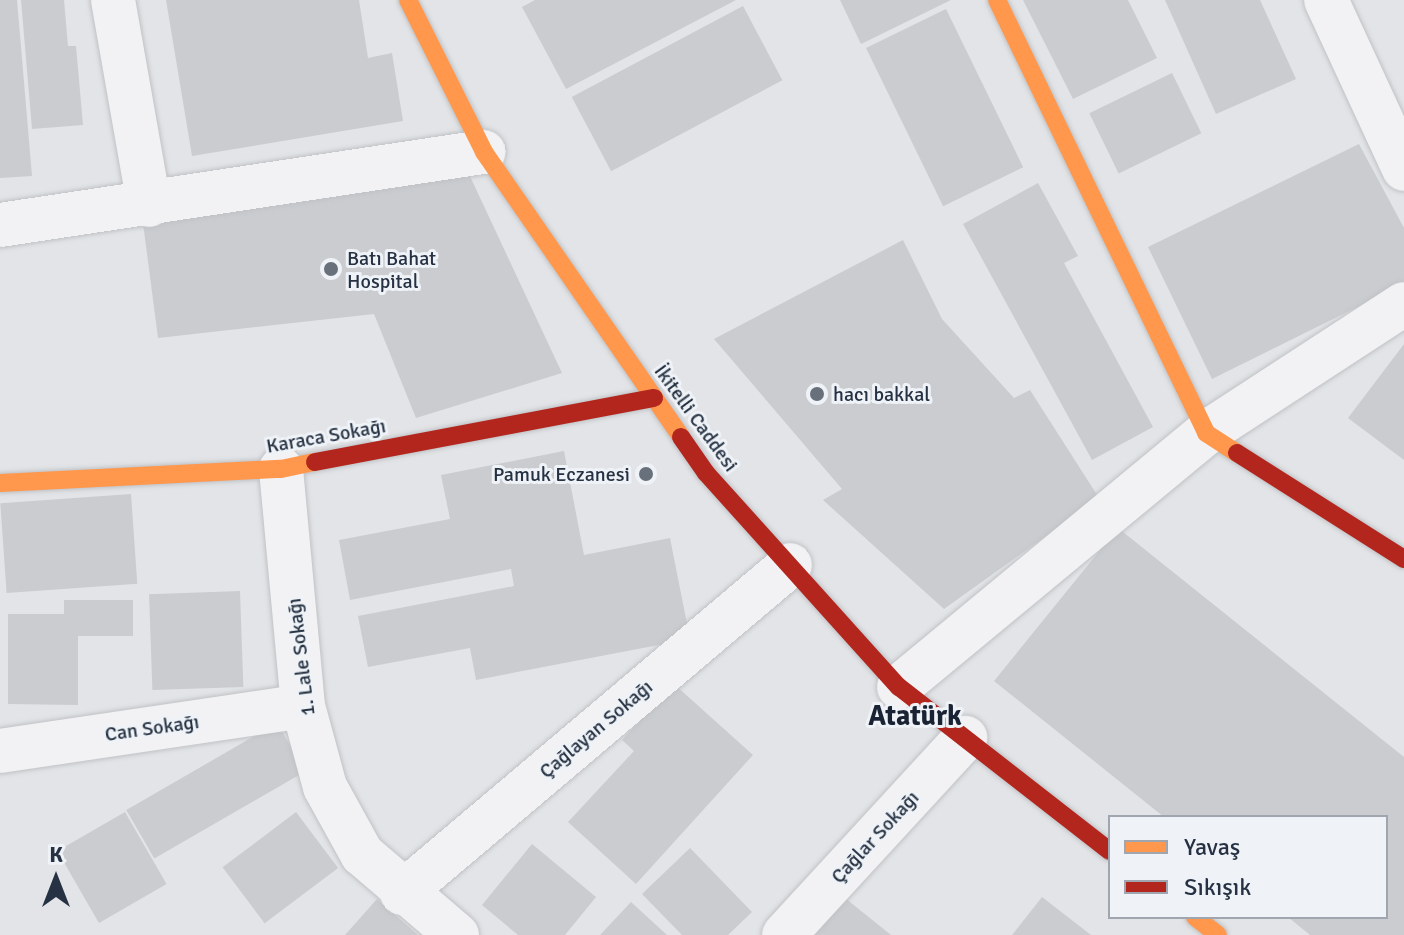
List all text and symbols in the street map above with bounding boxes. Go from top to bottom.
place label: Batı Bahat Hospital [347,246,436,293]
marker: Batı Bahat Hospital [322,260,340,278]
street label: İkitelli Caddesi [649,360,743,476]
place label: hacı bakkal [833,382,930,406]
marker: hacı bakkal [808,385,826,403]
street label: Karaca Sokağı [264,414,388,458]
place label: Pamuk Eczanesi [493,462,630,486]
marker: Pamuk Eczanesi [637,465,655,483]
street label: 1. Lale Sokağı [282,597,320,717]
street label: Çağlayan Sokağı [534,675,658,783]
district label: Atatürk [868,699,962,733]
street label: Can Sokağı [103,710,201,746]
street label: Çağlar Sokağı [826,786,924,888]
legend [1108,815,1388,919]
text: Yavaş [1184,832,1240,862]
north arrow [16,839,96,919]
text: K [49,841,63,868]
text: Sıkışık [1184,872,1251,902]

